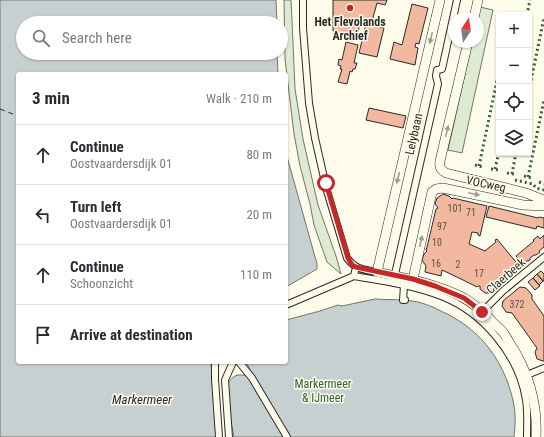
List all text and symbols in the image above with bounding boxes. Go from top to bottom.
marker: Het Flevolands Archief [345,3,355,13]
north arrow [448,12,484,48]
map controls [496,12,532,156]
button: + [496,12,532,48]
place label: Het Flevolands Archief [314,15,386,43]
search box [16,16,288,60]
icon: search [30,27,52,49]
text: Search here [62,29,132,47]
one-way arrow [427,32,433,44]
button: − [496,48,532,84]
button: locate [496,84,532,120]
text: 3 min [32,88,70,108]
text: Walk · 210 m [206,91,272,106]
street label: Lelybaan [402,112,426,156]
button: layers [496,120,532,156]
one-way arrow [444,125,450,137]
text: Continue [70,138,124,156]
icon: ahead [32,144,54,166]
text: 80 m [246,147,272,162]
text: Oostvaardersdijk 01 [70,156,172,171]
one-way arrow [395,172,401,184]
street label: VOCweg [465,173,507,195]
route start [317,174,335,192]
one-way arrow [468,192,480,198]
text: Turn left [70,198,121,216]
house number: 101 [448,203,462,214]
icon: left [32,204,54,226]
text: 20 m [246,207,272,222]
house number: 71 [466,207,476,218]
text: Oostvaardersdijk 01 [70,216,172,231]
house number: 97 [437,221,447,232]
one-way arrow [419,235,425,247]
house number: 10 [432,237,442,248]
street label: Claerbeek [484,255,529,297]
text: Continue [70,258,124,276]
house number: 16 [431,258,441,269]
house number: 2 [456,259,461,270]
icon: ahead [32,264,54,286]
text: 110 m [240,267,272,282]
house number: 17 [474,268,484,279]
text: Schoonzicht [70,276,133,291]
house number: 372 [510,299,524,310]
route end [473,303,491,321]
icon: arrive [32,324,54,346]
text: Arrive at destination [70,326,193,344]
park label: Markermeer & IJmeer [295,377,352,405]
water label: Markermeer [112,392,173,407]

